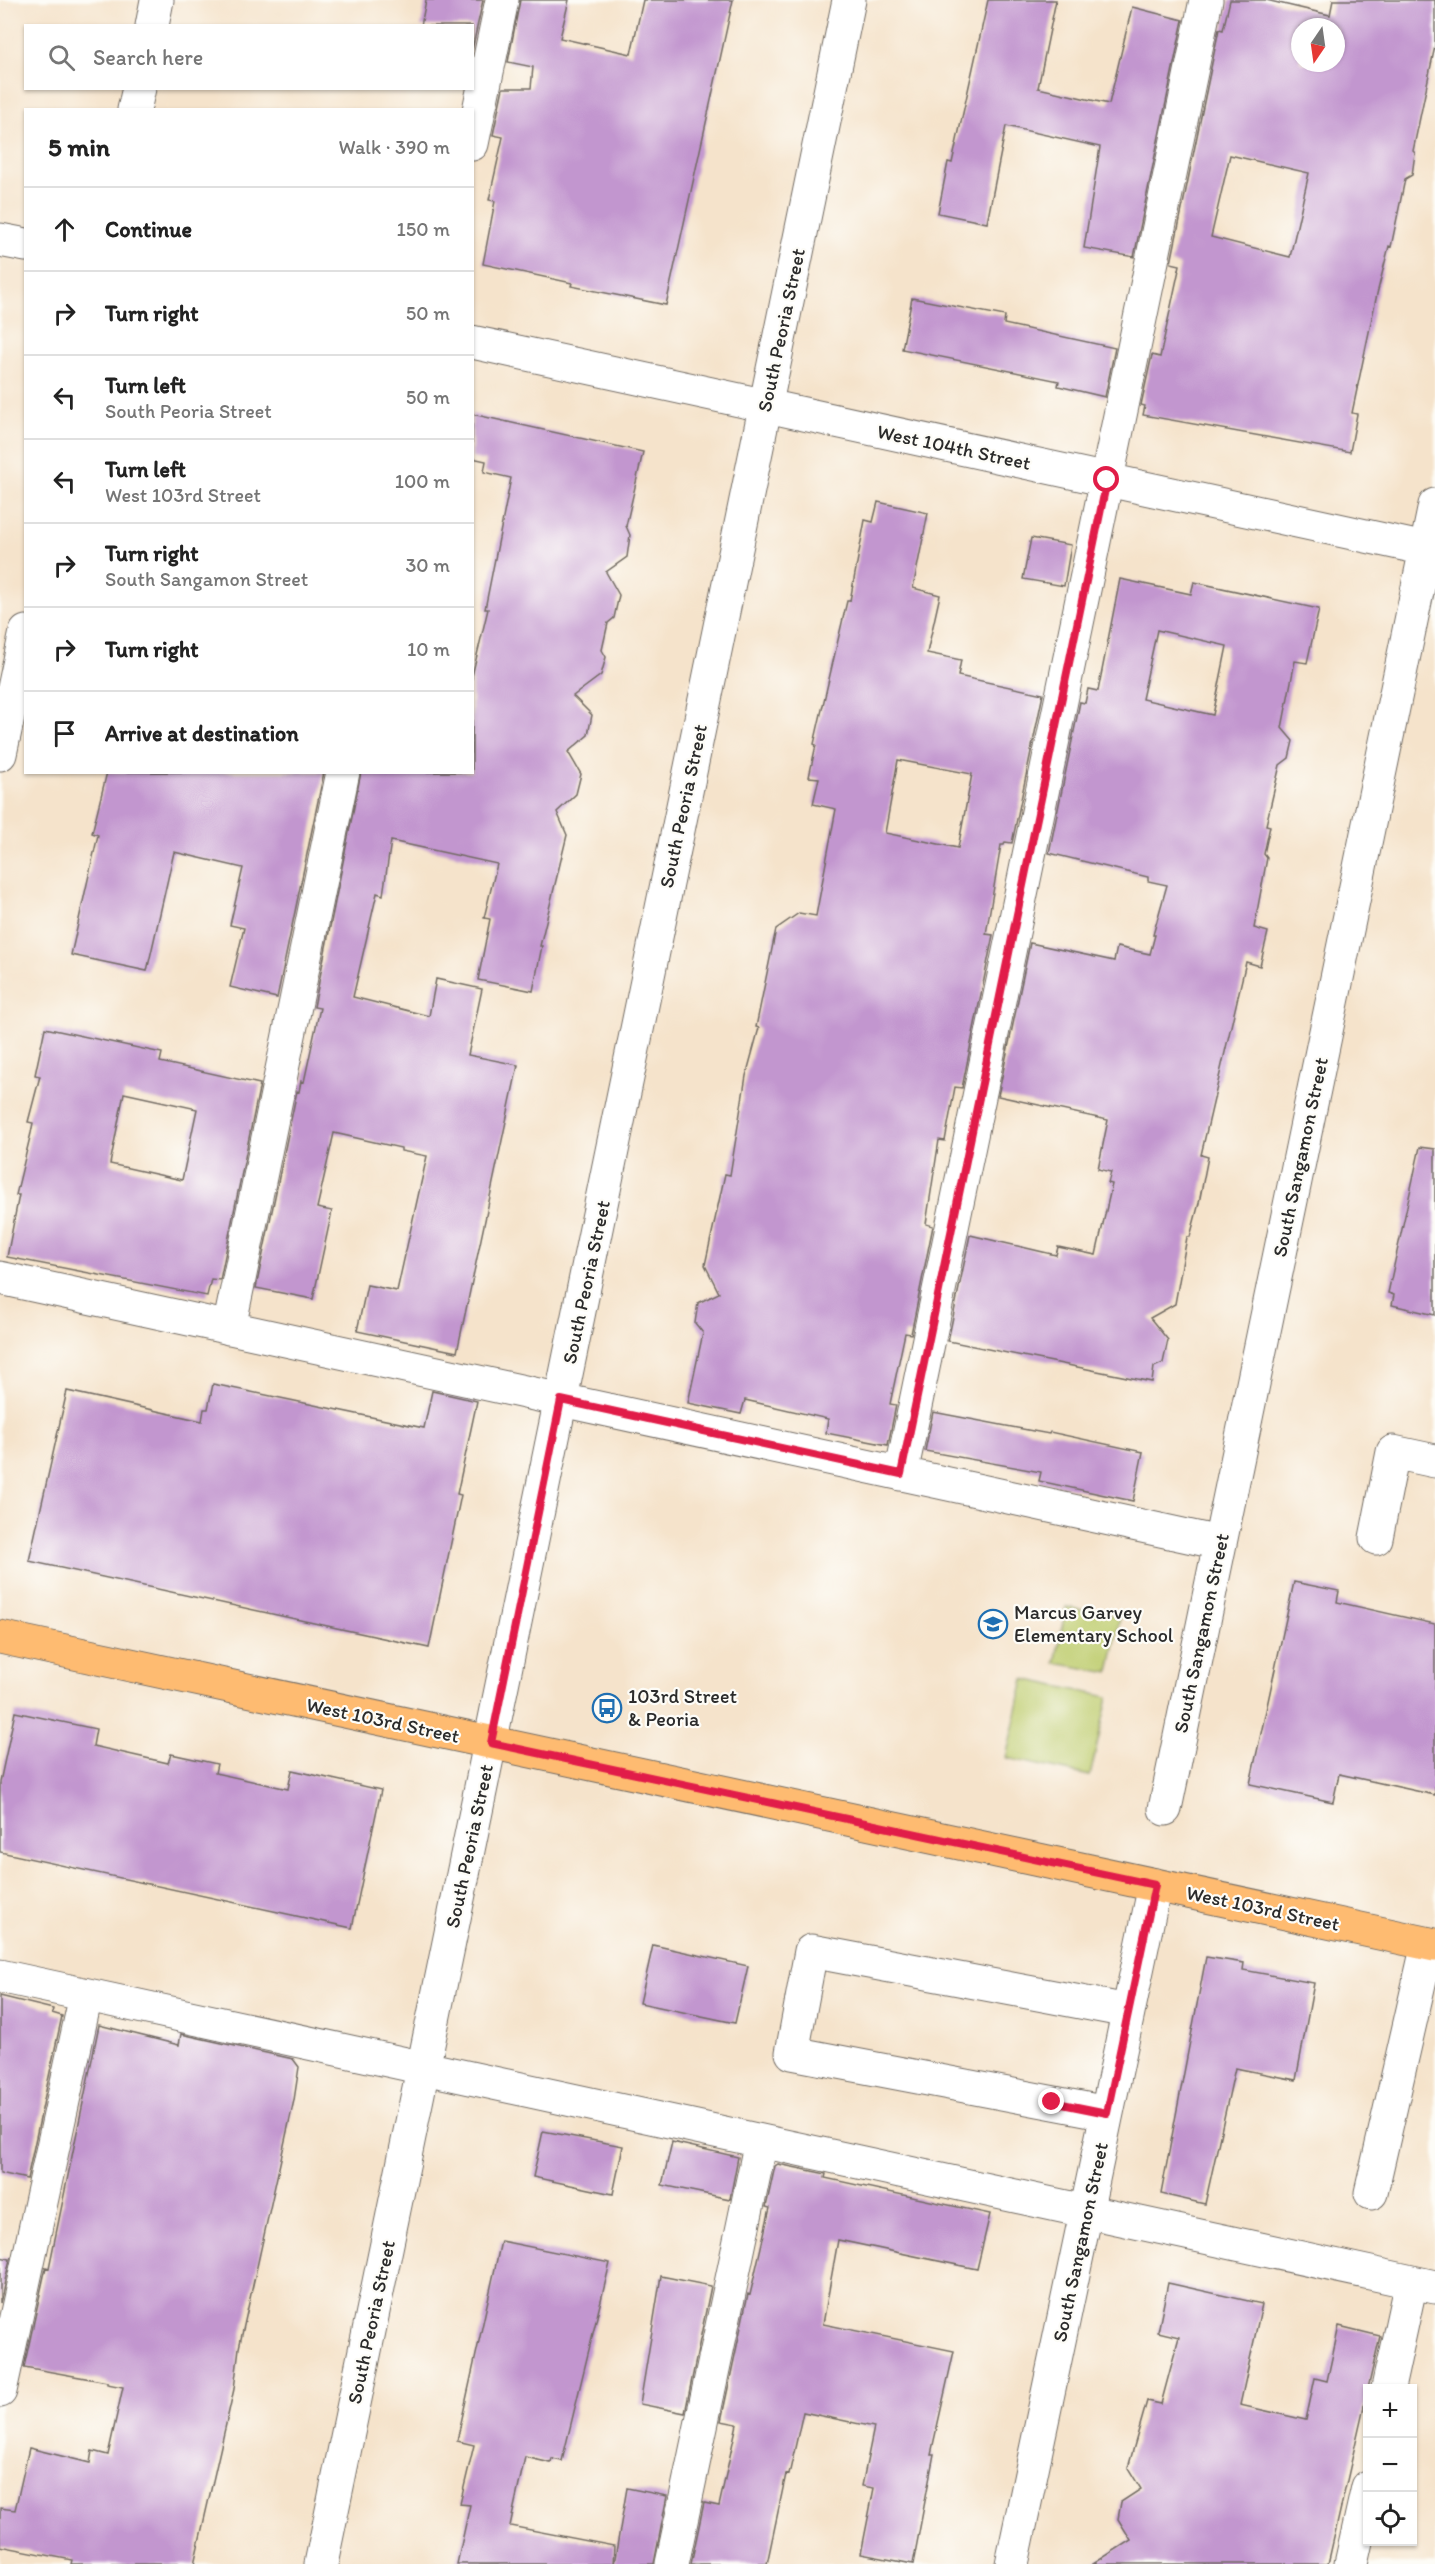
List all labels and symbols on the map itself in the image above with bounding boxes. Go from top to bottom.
north arrow [1291,18,1345,72]
street label: South Peoria Street [752,246,810,414]
street label: West 104th Street [875,419,1033,475]
route start [1093,466,1119,492]
street label: South Peoria Street [654,722,712,890]
street label: South Sangamon Street [1267,1055,1333,1259]
street label: South Peoria Street [557,1198,615,1366]
street label: South Sangamon Street [1168,1531,1234,1735]
place label: Marcus Garvey Elementary School [1014,1600,1174,1647]
school or university icon: Marcus Garvey Elementary School [977,1608,1009,1640]
place label: 103rd Street & Peoria [628,1684,737,1731]
street label: West 103rd Street [304,1692,462,1748]
bus stop icon: 103rd Street & Peoria [591,1692,623,1724]
street label: South Peoria Street [440,1762,498,1930]
street label: West 103rd Street [1184,1880,1342,1936]
route end [1038,2088,1064,2114]
street label: South Sangamon Street [1047,2140,1113,2344]
street label: South Peoria Street [342,2238,400,2406]

